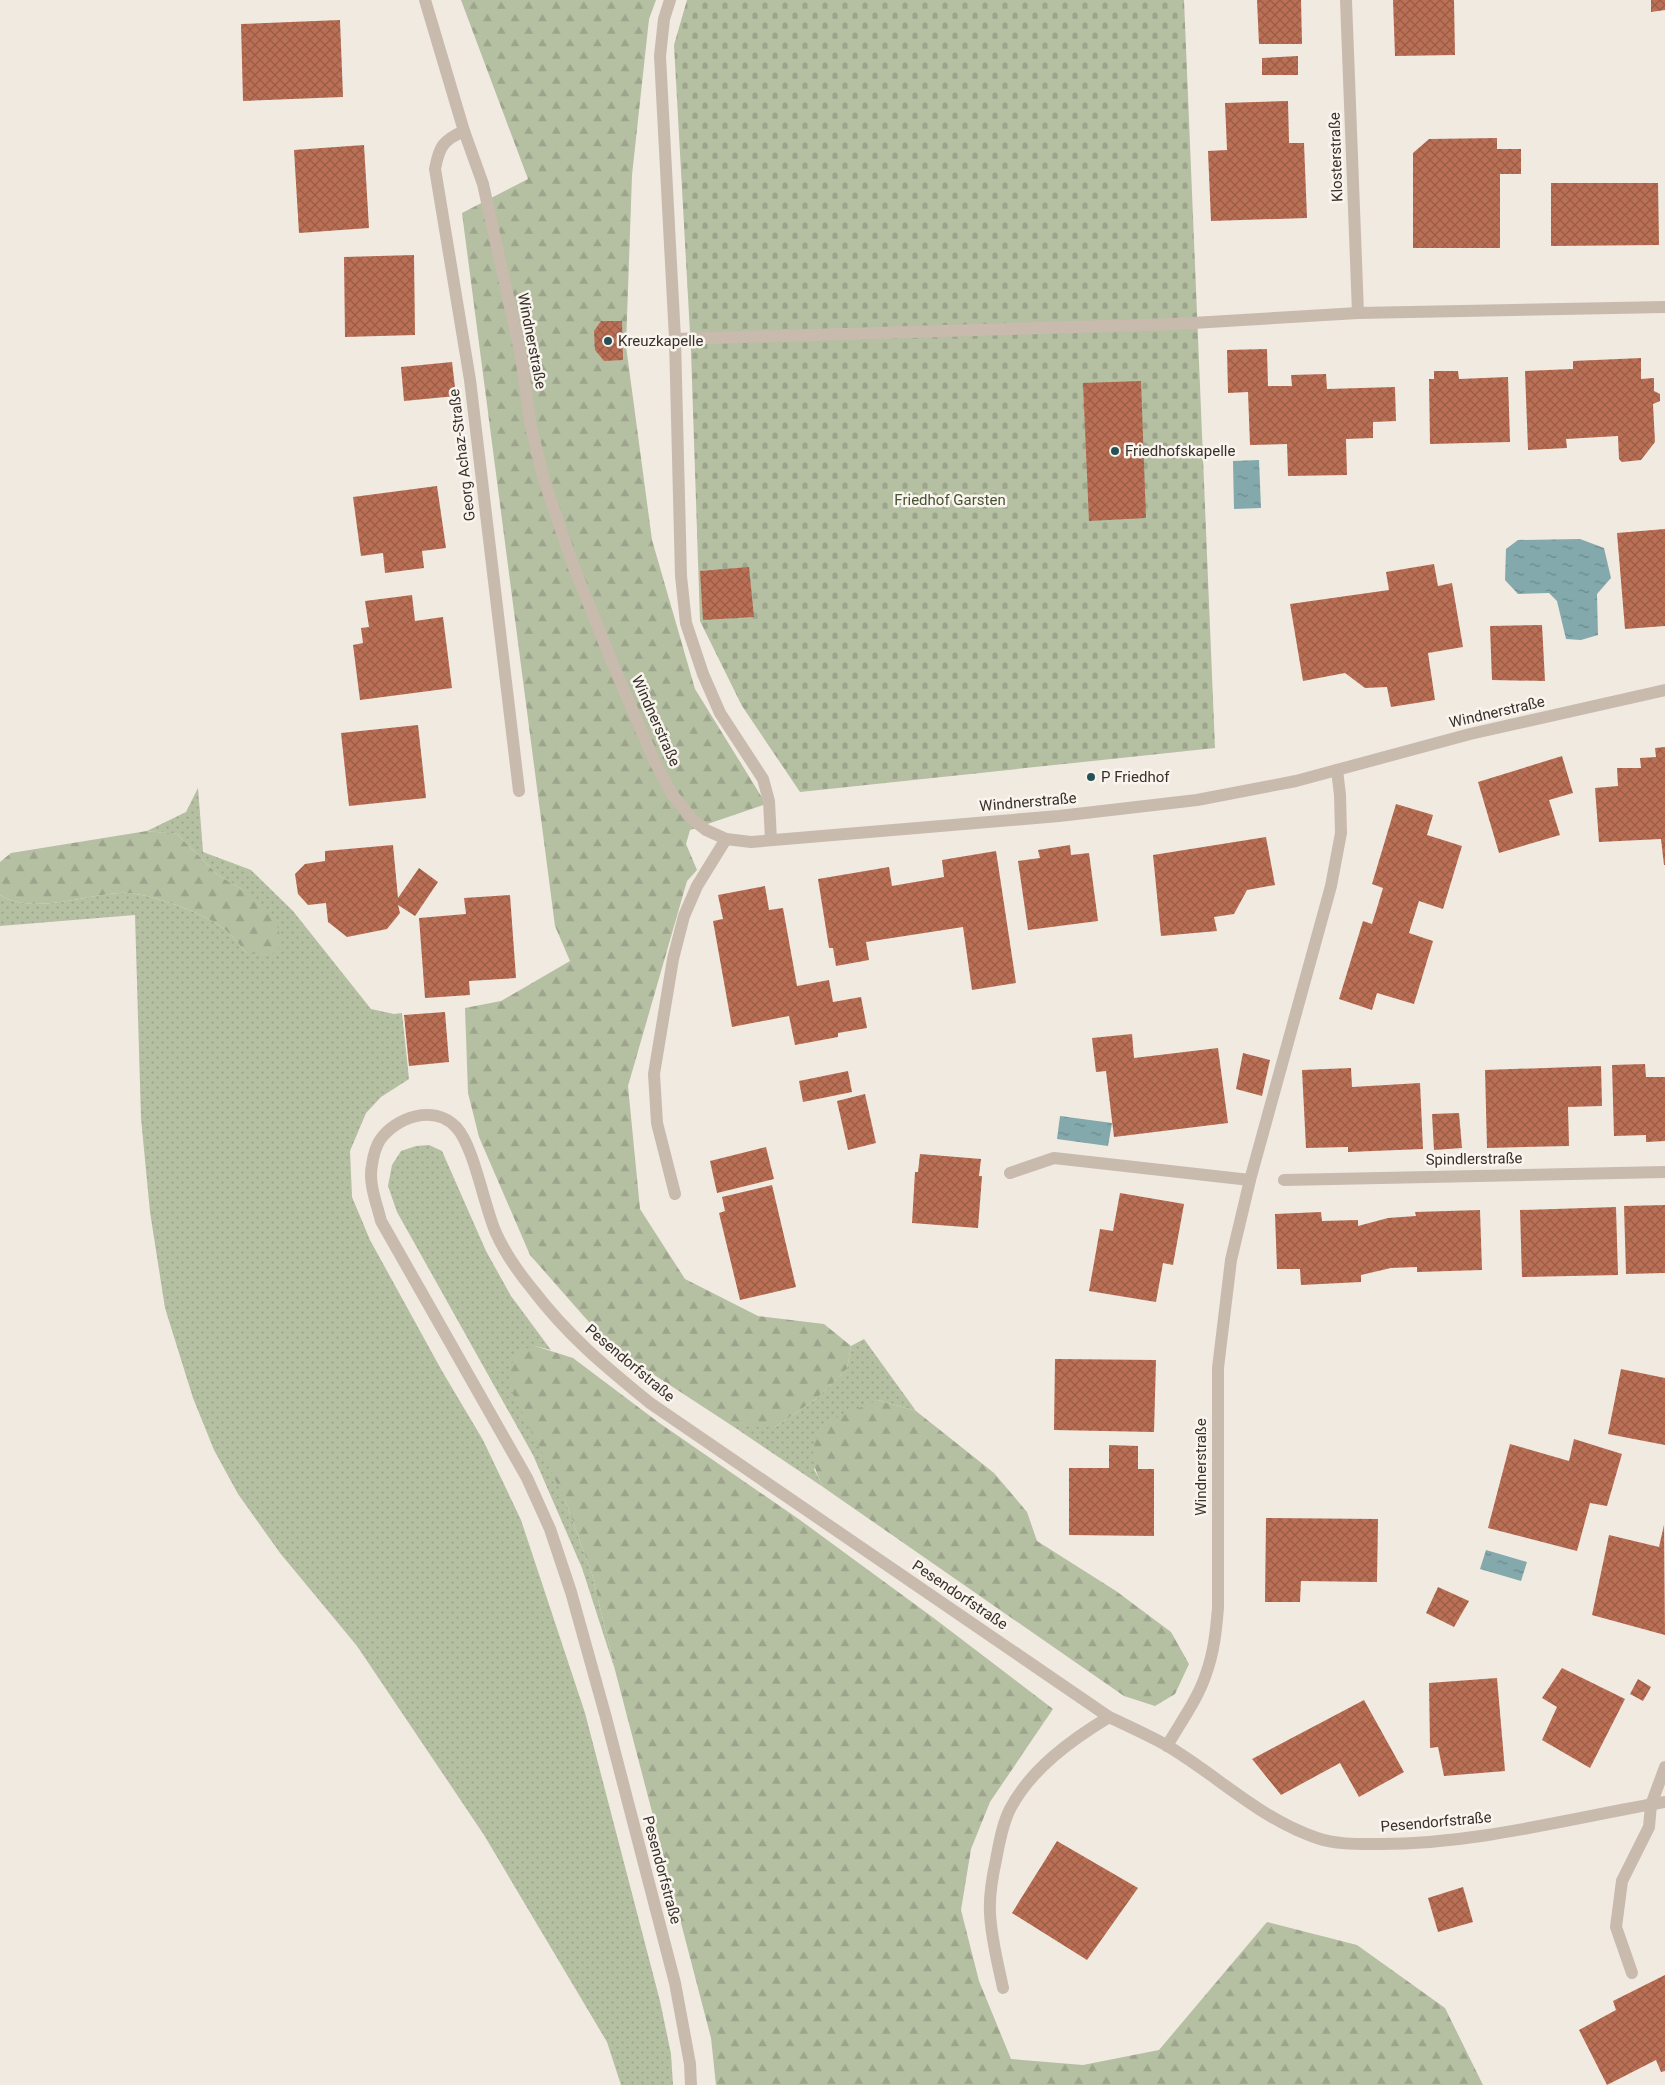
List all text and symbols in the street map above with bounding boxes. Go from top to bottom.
street label: Klosterstraße [1325,112,1347,202]
street label: Windnerstraße [514,291,550,391]
place label: Kreuzkapelle [618,332,703,350]
marker: Kreuzkapelle [602,335,614,347]
street label: Georg Achaz-Straße [445,388,479,522]
place label: Friedhofskapelle [1125,442,1235,460]
marker: Friedhofskapelle [1109,445,1121,457]
park label: Friedhof Garsten [894,491,1006,509]
street label: Windnerstraße [628,673,684,769]
street label: Windnerstraße [1447,692,1547,732]
place label: P Friedhof [1101,768,1170,786]
marker: P Friedhof [1085,771,1097,783]
street label: Windnerstraße [979,789,1077,815]
street label: Spindlerstraße [1425,1149,1523,1169]
street label: Pesendorfstraße [582,1320,678,1406]
street label: Windnerstraße [1192,1418,1210,1516]
street label: Pesendorfstraße [909,1556,1011,1634]
street label: Pesendorfstraße [1380,1808,1492,1836]
street label: Pesendorfstraße [639,1814,685,1926]

